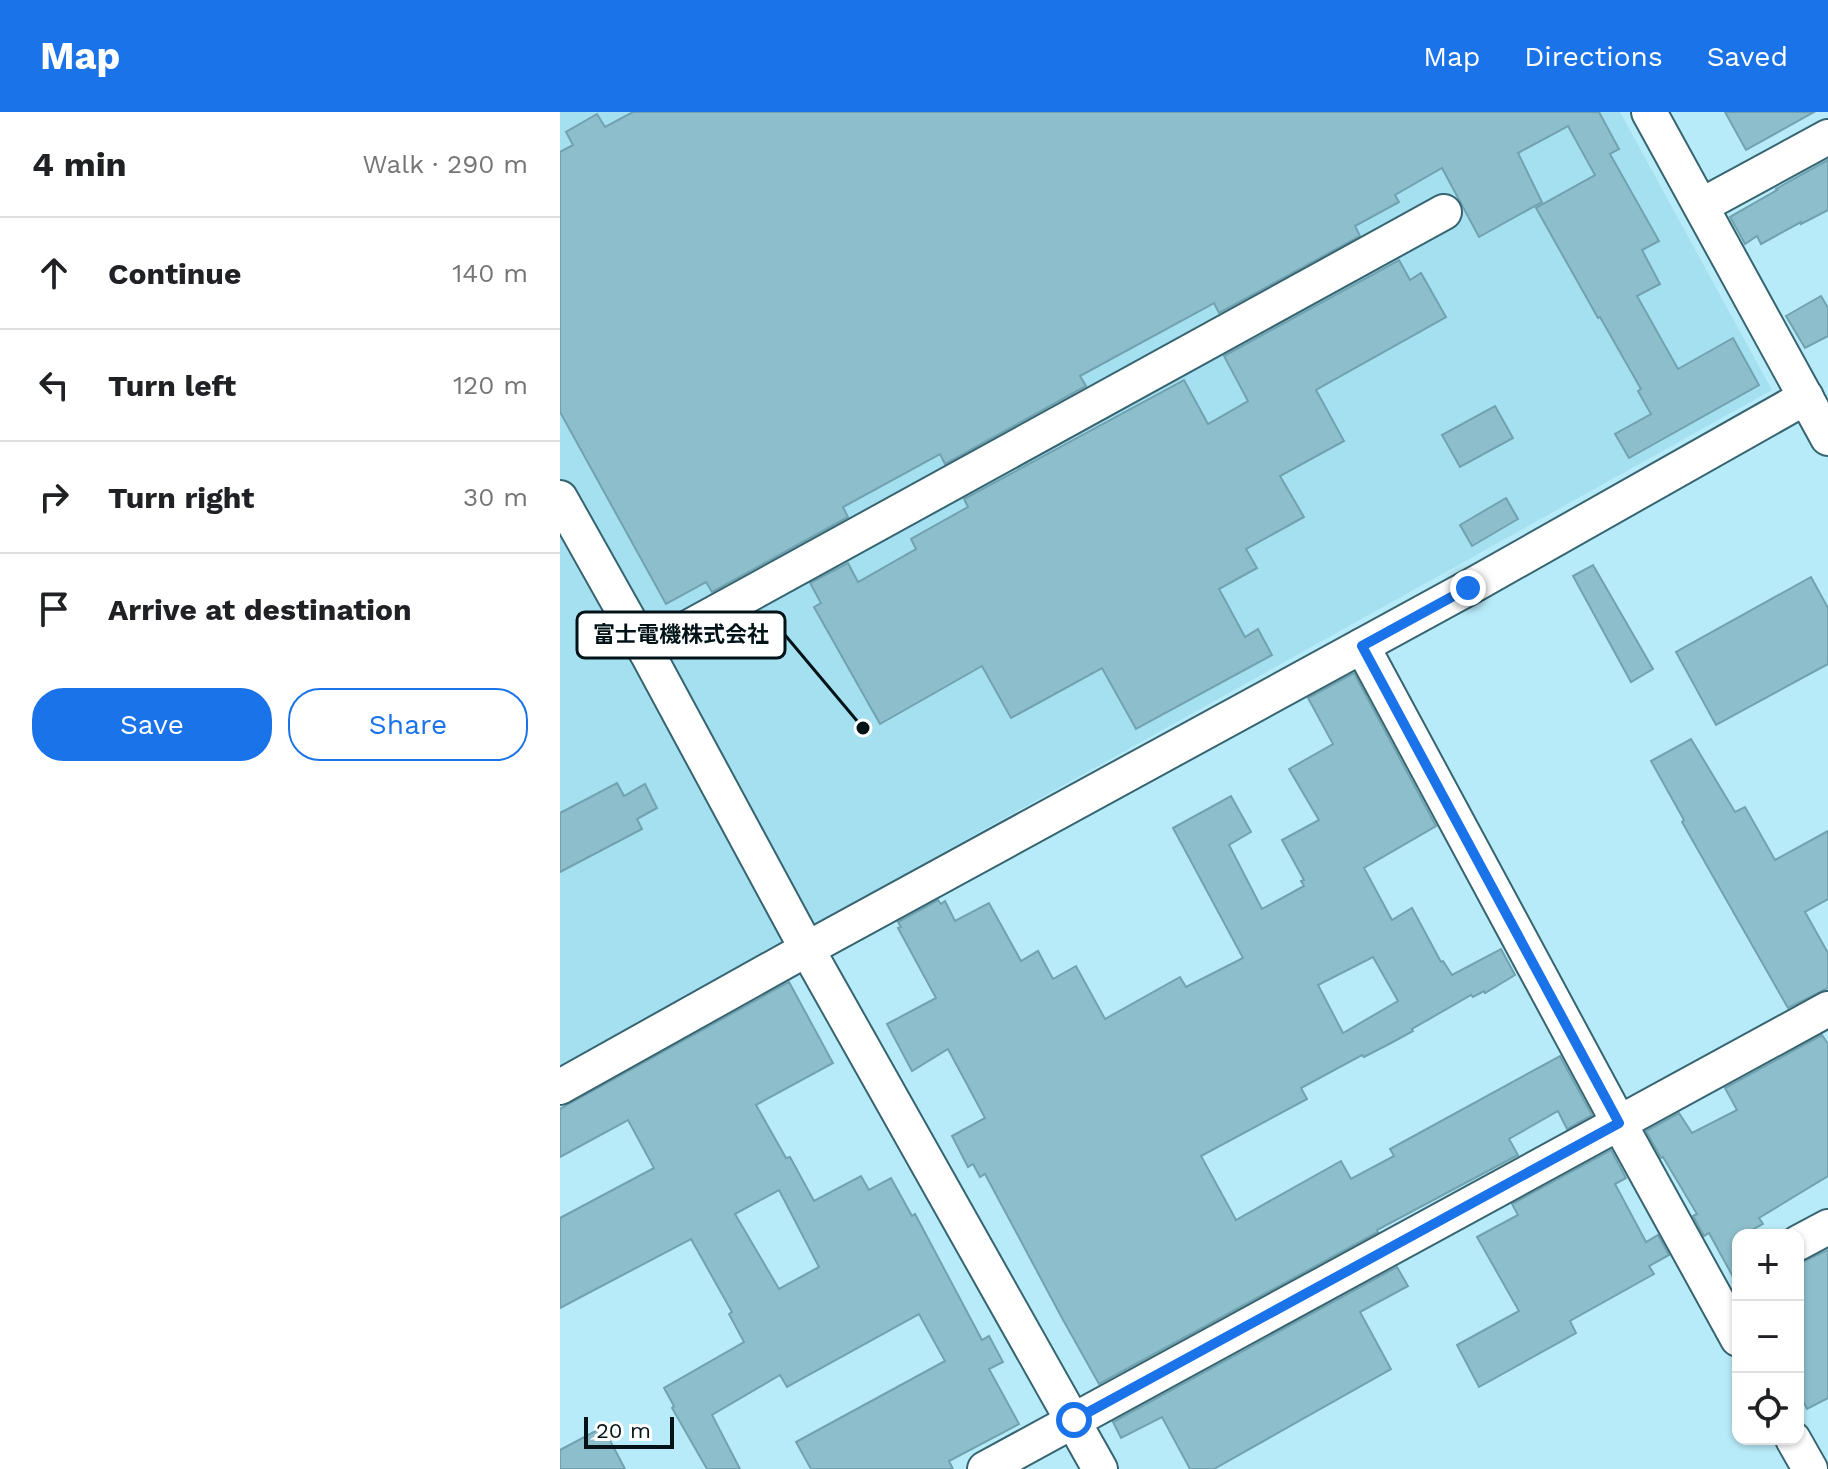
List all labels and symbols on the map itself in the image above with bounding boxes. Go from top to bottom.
route end [1450,570,1486,606]
callout: 富士電機株式会社 [577,612,785,658]
text: 富士電機株式会社 [593,622,769,647]
route start [1056,1402,1092,1438]
scale bar [584,1413,674,1449]

